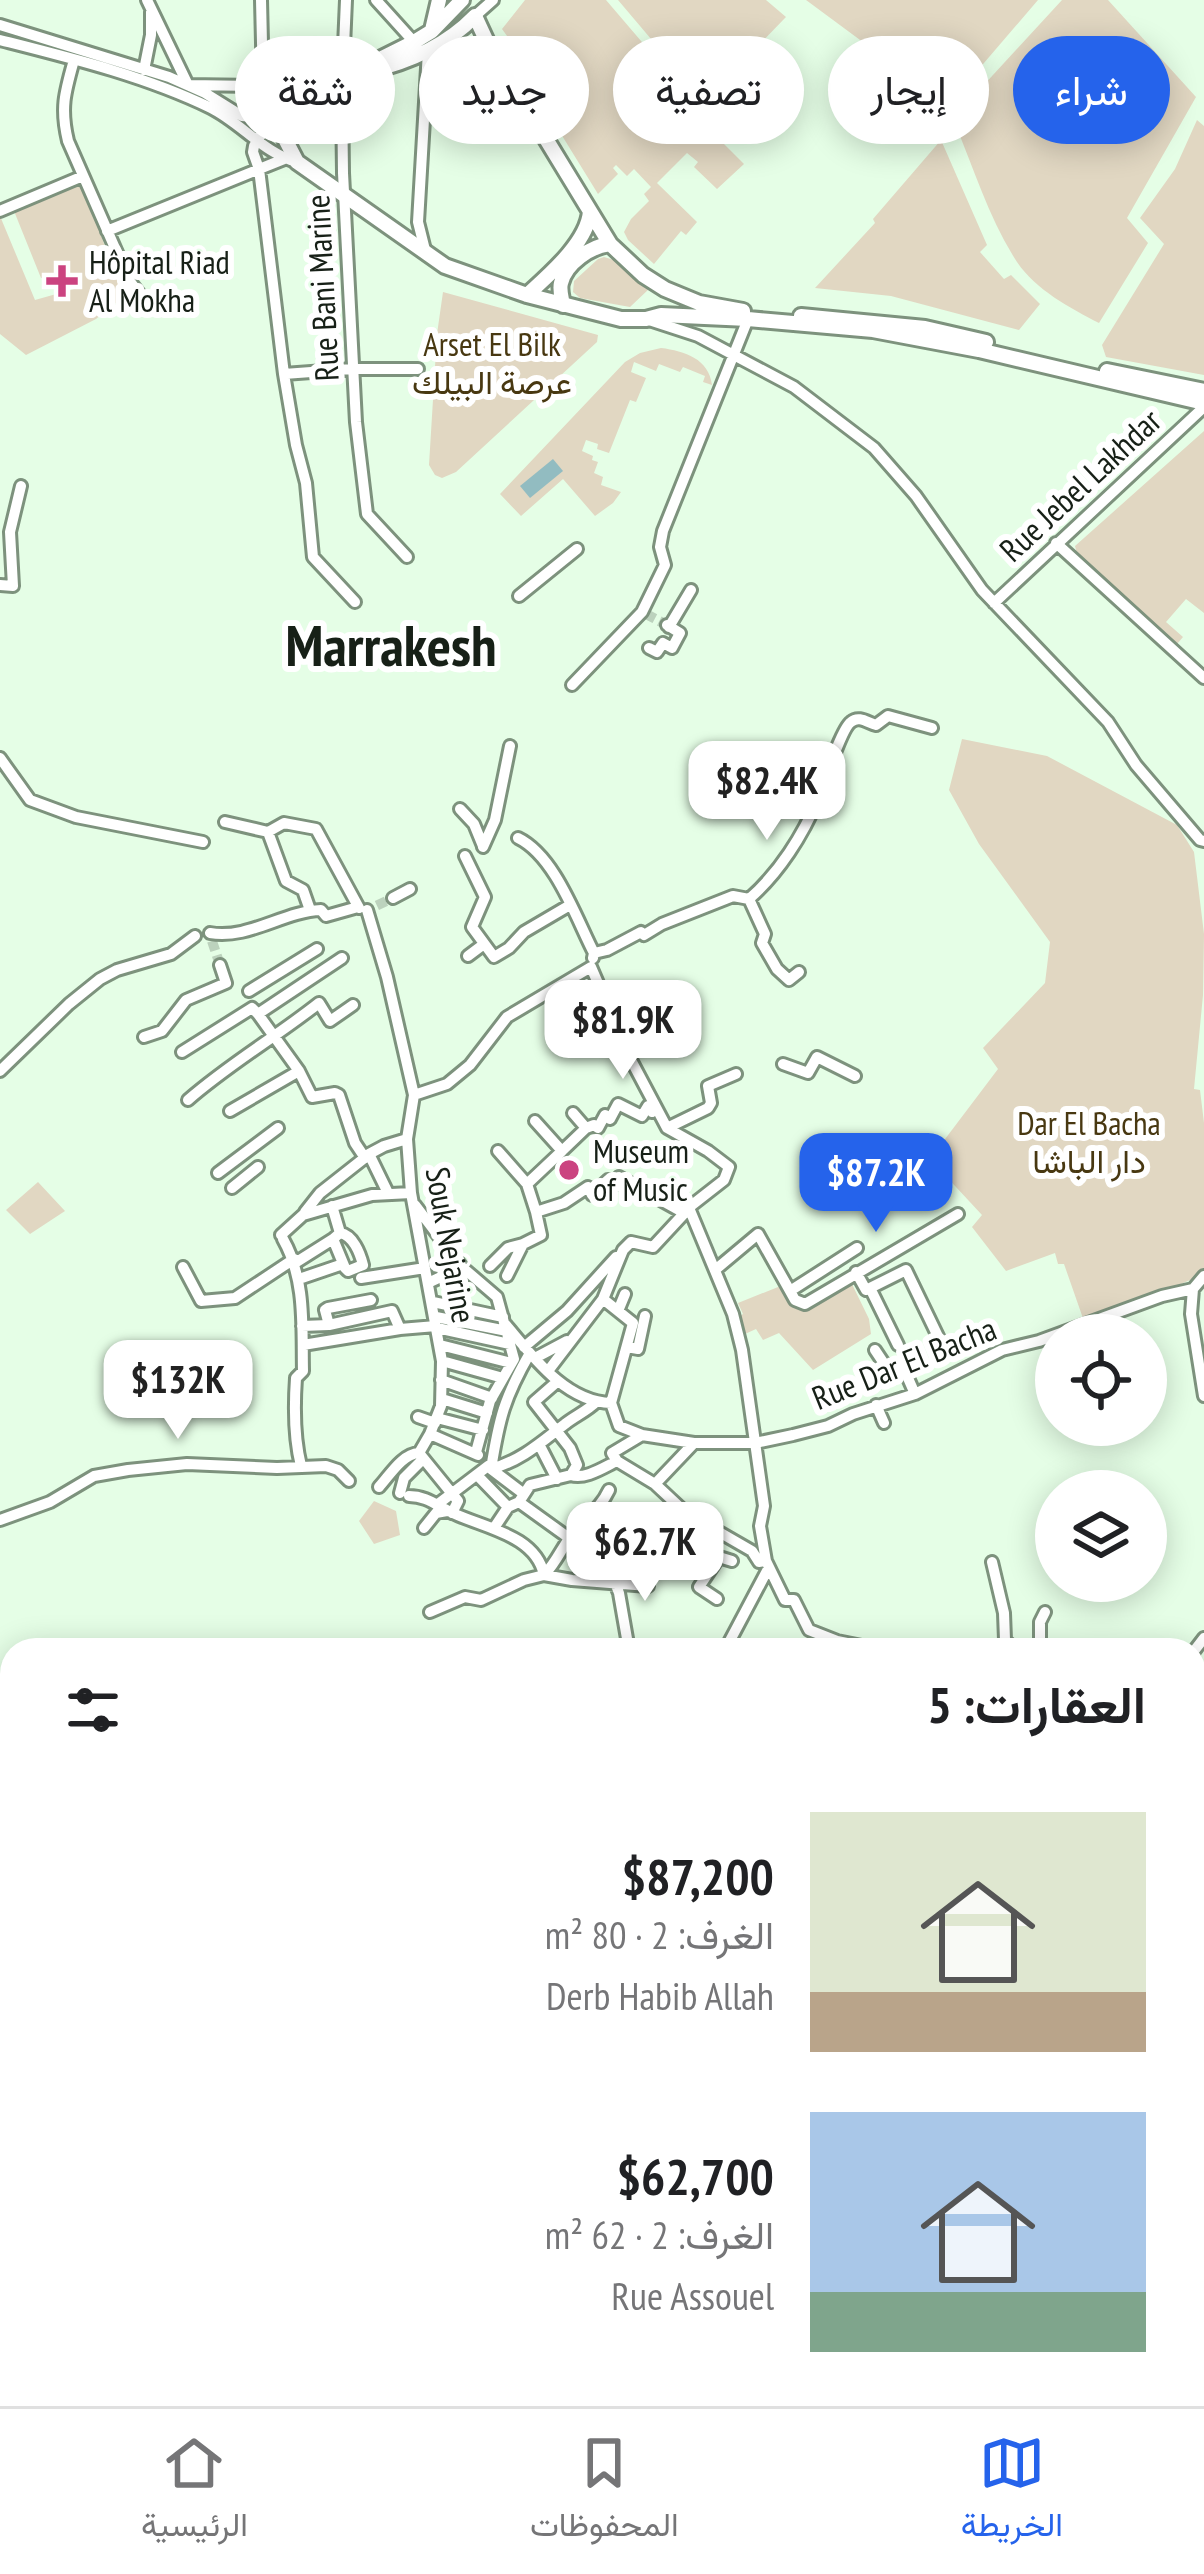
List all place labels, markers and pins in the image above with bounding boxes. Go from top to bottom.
place label: Hôpital Riad Al Mokha [89,240,230,321]
marker: Hôpital Riad Al Mokha [46,265,78,297]
pin: $82.4K [669,741,865,843]
pin: $81.9K [525,980,721,1082]
place label: Museum of Music [593,1129,689,1210]
pin: $87.2K [778,1133,974,1235]
marker: Museum of Music [556,1157,582,1183]
pin: $132K [94,1340,262,1442]
pin: $62.7K [547,1502,743,1604]

